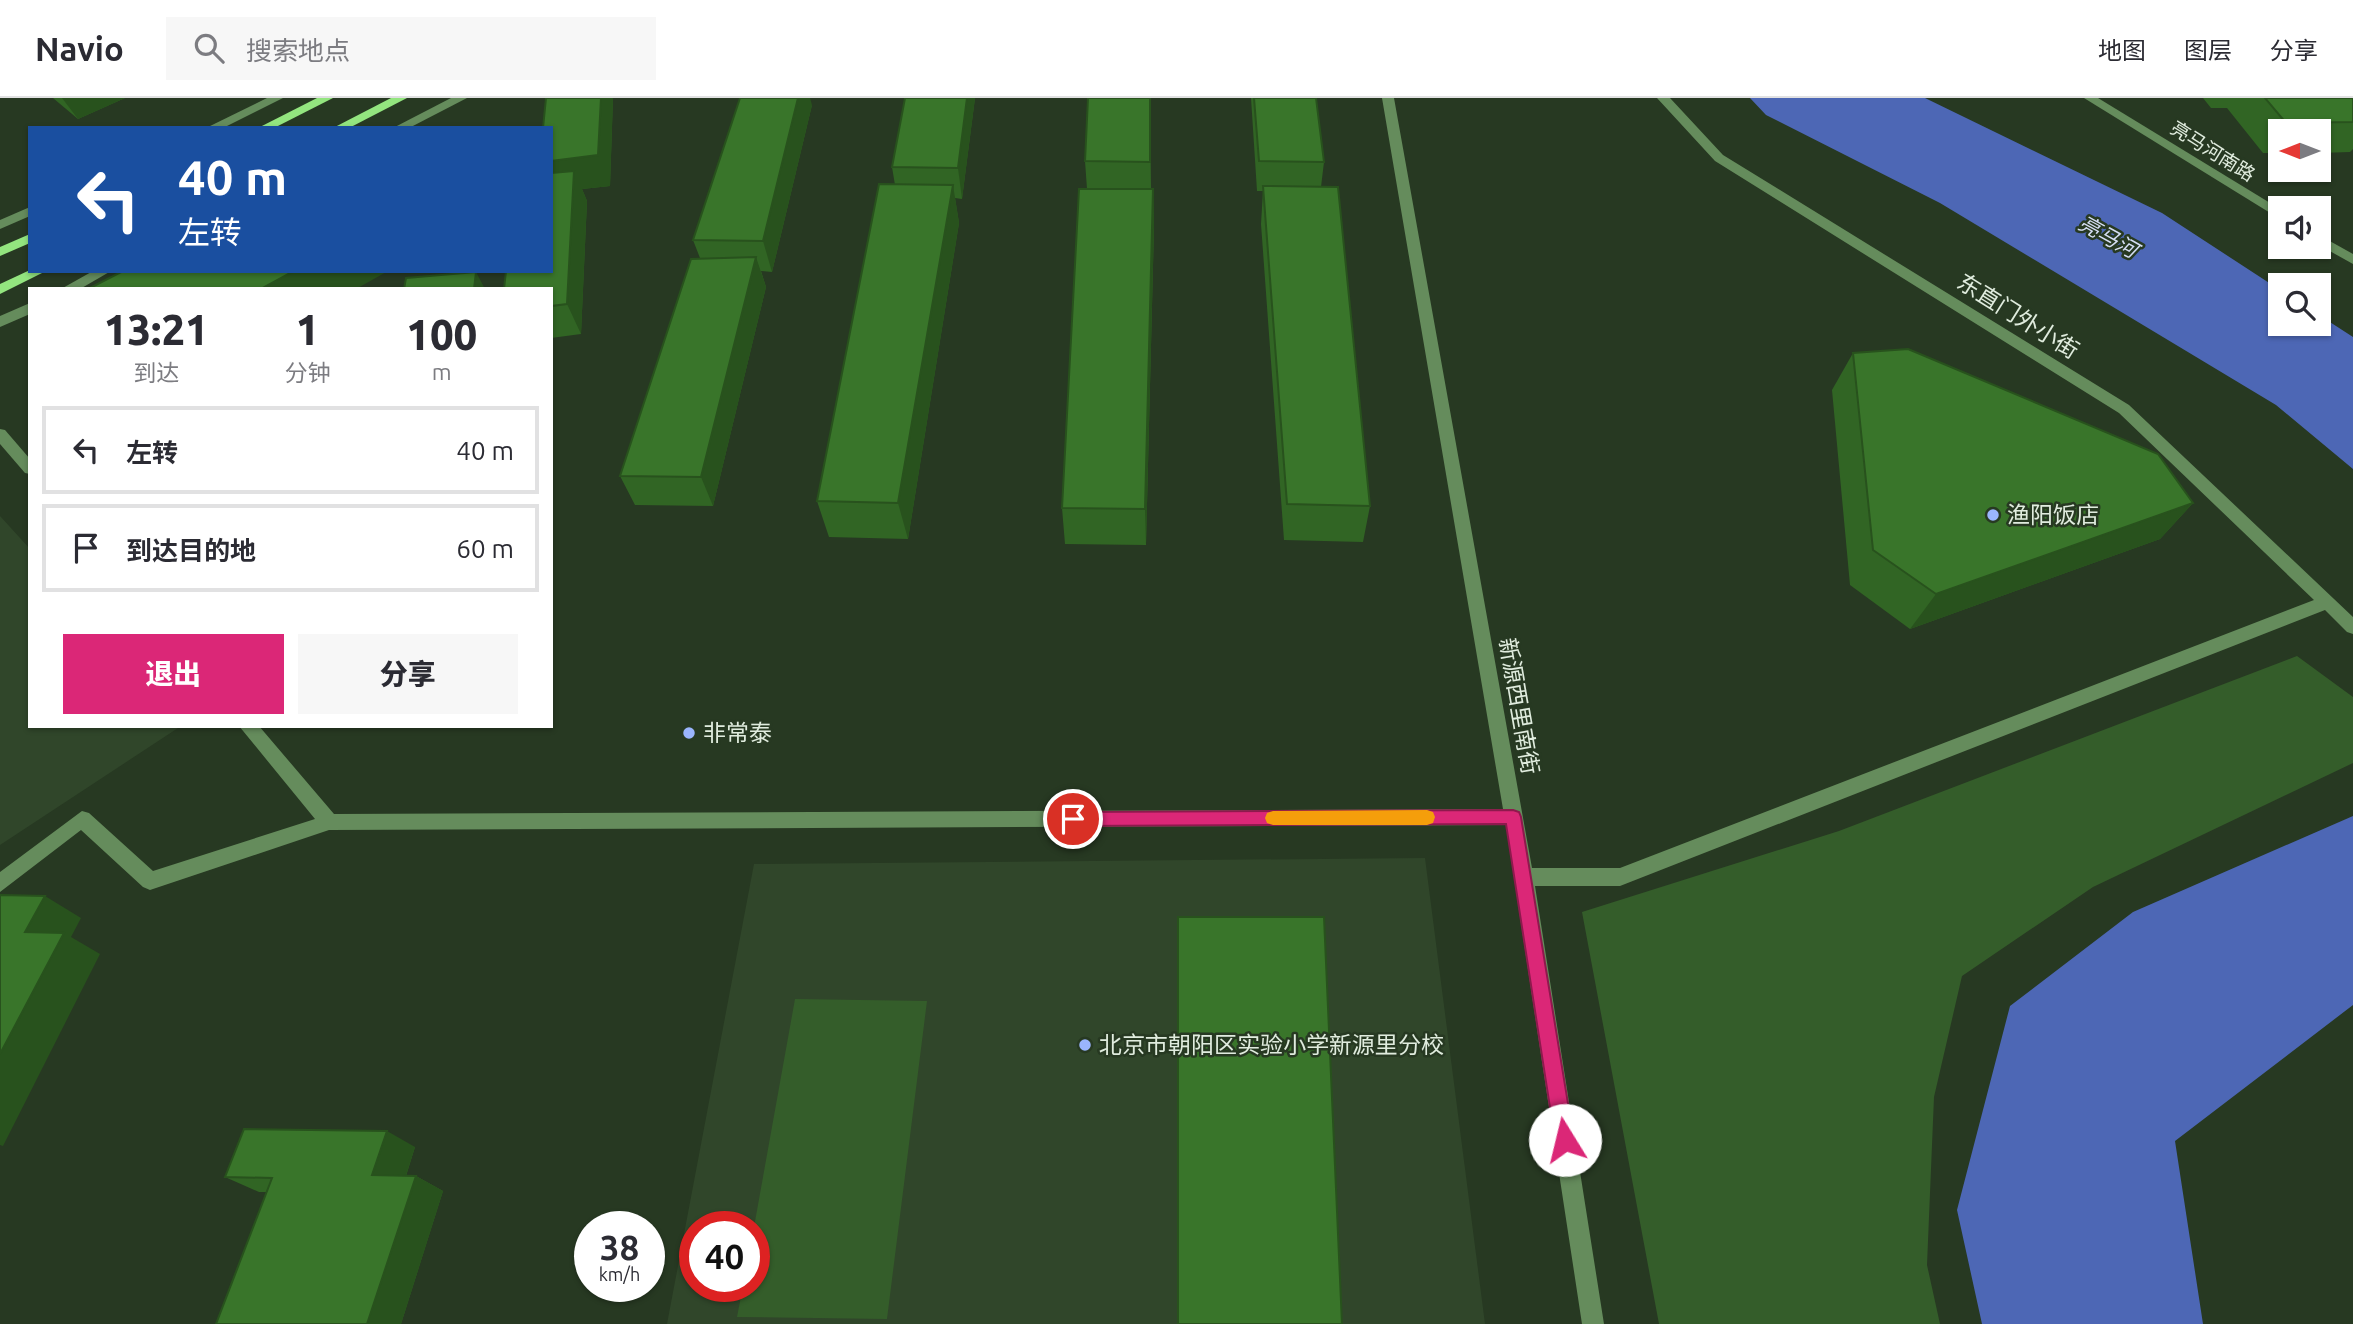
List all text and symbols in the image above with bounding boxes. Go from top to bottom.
search box [166,17,656,80]
icon: search [190,29,228,67]
text: Navio [35,30,124,67]
text: 搜索地点 [246,36,350,65]
text: 地图 [2098,37,2146,64]
text: 图层 [2184,37,2232,64]
text: 分享 [2270,37,2318,64]
street label: 亮马河南路 [2167,116,2259,186]
north arrow [2268,119,2331,182]
map controls [2268,119,2331,336]
text: 40 m [178,149,287,204]
icon: left [63,154,154,245]
button: sound [2268,196,2331,259]
water label: 亮马河 [2075,210,2145,264]
text: 左转 [178,214,242,250]
street label: 东直门外小街 [1953,268,2083,363]
button: search [2268,273,2331,336]
text: 13:21 [104,306,209,353]
text: 1 [296,306,319,353]
text: 100 [406,311,477,358]
text: m [432,359,452,384]
text: 到达 [133,360,179,385]
text: 分钟 [285,360,331,385]
icon: left [67,431,105,469]
text: 40 m [456,436,514,465]
text: 左转 [126,438,178,467]
place label: 渔阳饭店 [2007,502,2099,527]
marker: 渔阳饭店 [1985,507,2001,523]
icon: arrive [67,529,105,567]
text: 60 m [456,534,514,563]
text: 到达目的地 [126,536,256,565]
button: 退出 [63,634,284,714]
button: 分享 [298,634,518,714]
street label: 新源西里南街 [1495,636,1544,776]
place label: 非常泰 [703,720,772,745]
marker: 非常泰 [681,725,697,741]
pin [1043,789,1103,849]
icon: arrive [1054,800,1092,838]
place label: 北京市朝阳区实验小学新源里分校 [1099,1032,1444,1057]
marker: 北京市朝阳区实验小学新源里分校 [1077,1037,1093,1053]
position arrow [1528,1103,1602,1177]
speed limit sign: 40 [679,1211,770,1302]
text: 38 [600,1227,639,1267]
text: km/h [599,1264,640,1284]

